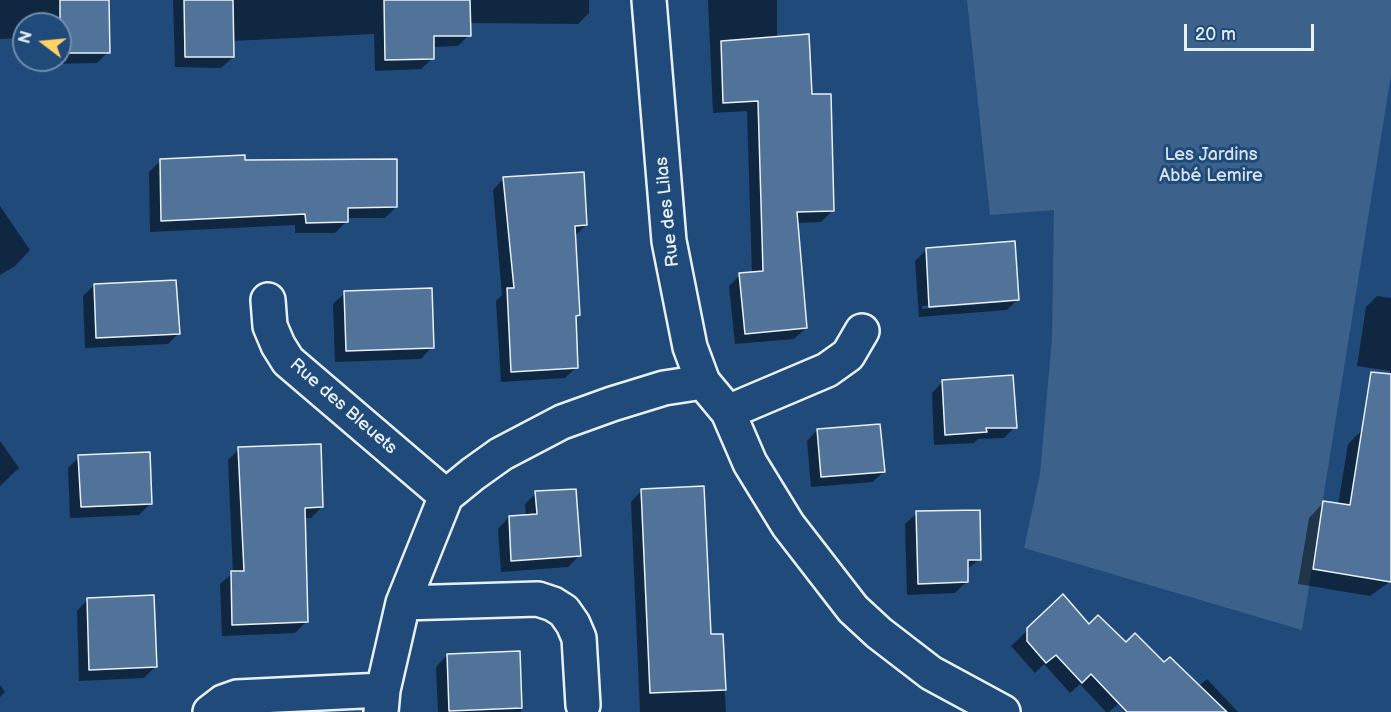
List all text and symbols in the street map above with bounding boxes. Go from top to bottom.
north arrow [12,12,72,72]
scale bar [1187,12,1318,50]
text: 20 m [1195,24,1236,45]
text: N [15,29,37,46]
park label: Les Jardins Abbé Lemire [1159,144,1263,186]
street label: Rue des Lilas [651,156,685,268]
street label: Rue des Bleuets [285,355,401,459]

